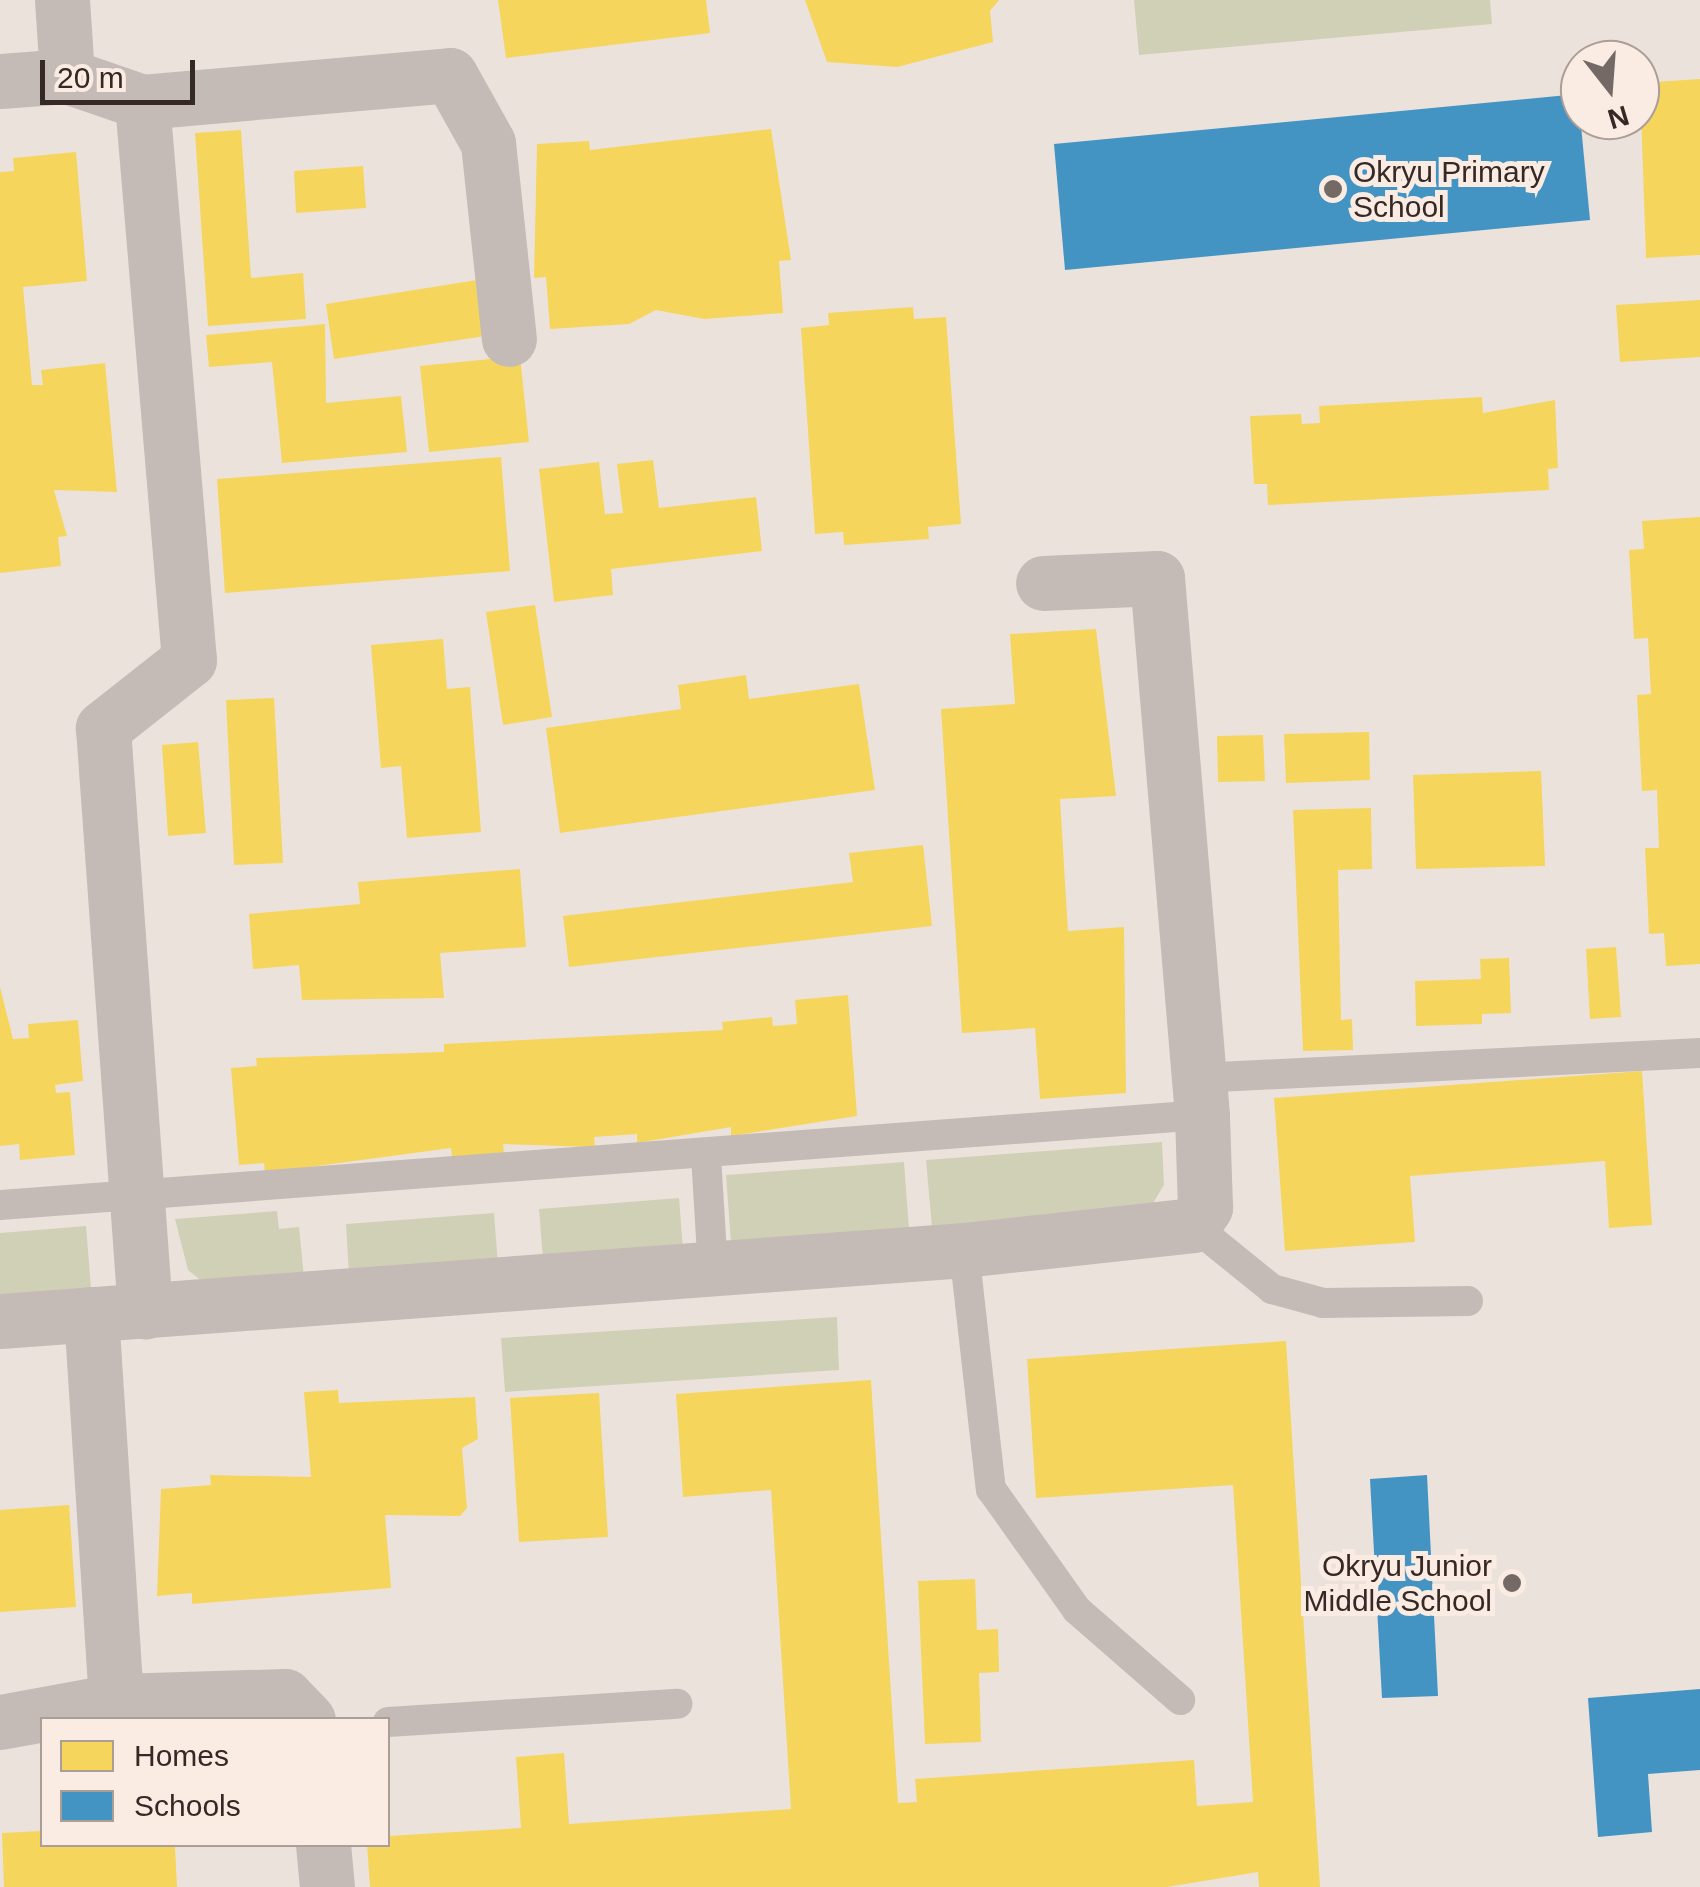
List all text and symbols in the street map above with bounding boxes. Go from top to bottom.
scale bar [45,40,200,102]
north arrow [1560,40,1660,140]
text: 20 m [57,61,124,94]
text: N [1604,99,1633,135]
place label: Okryu Primary School [1353,154,1545,224]
marker: Okryu Primary School [1322,178,1344,200]
place label: Okryu Junior Middle School [1304,1548,1492,1618]
marker: Okryu Junior Middle School [1501,1572,1523,1594]
legend [40,1717,390,1847]
text: Homes [134,1739,229,1772]
text: Schools [134,1789,241,1822]

